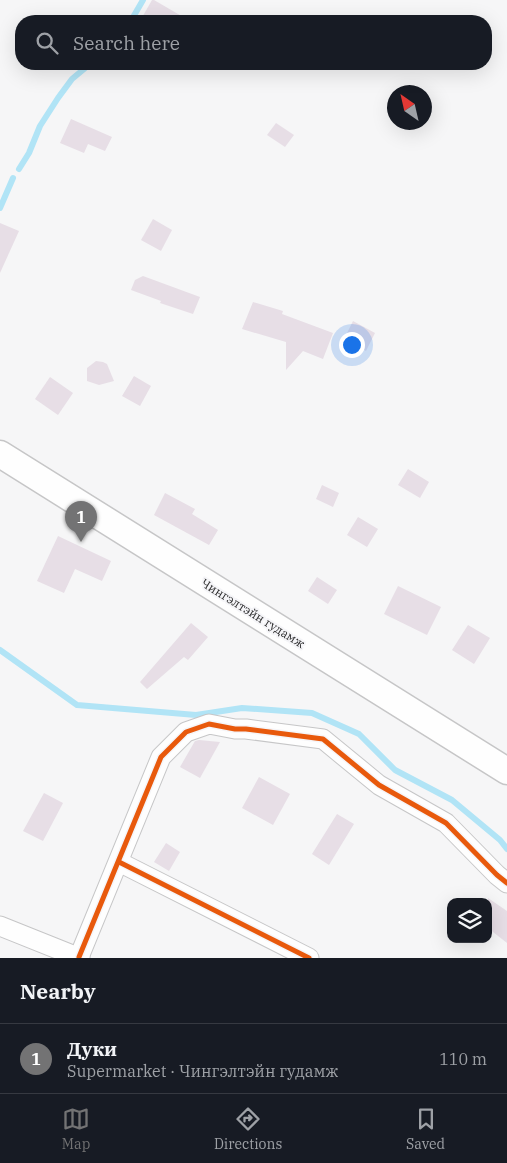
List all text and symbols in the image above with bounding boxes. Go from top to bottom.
search box [15,15,492,70]
icon: search [33,29,61,57]
text: Search here [73,31,180,55]
north arrow [387,85,432,130]
your location [339,332,365,358]
pin: 1 [65,501,97,542]
street label: Чингэлтэйн гудамж [198,575,308,651]
map controls [447,898,492,943]
button: layers [447,898,492,943]
text: Nearby [20,977,96,1005]
text: Дуки [67,1037,117,1061]
text: 1 [31,1049,41,1069]
text: 110 m [439,1049,487,1069]
text: Supermarket · Чингэлтэйн гудамж [67,1061,338,1081]
tab: Map [62,1105,90,1153]
tab: Directions [214,1105,282,1153]
tab: Saved [406,1105,445,1153]

